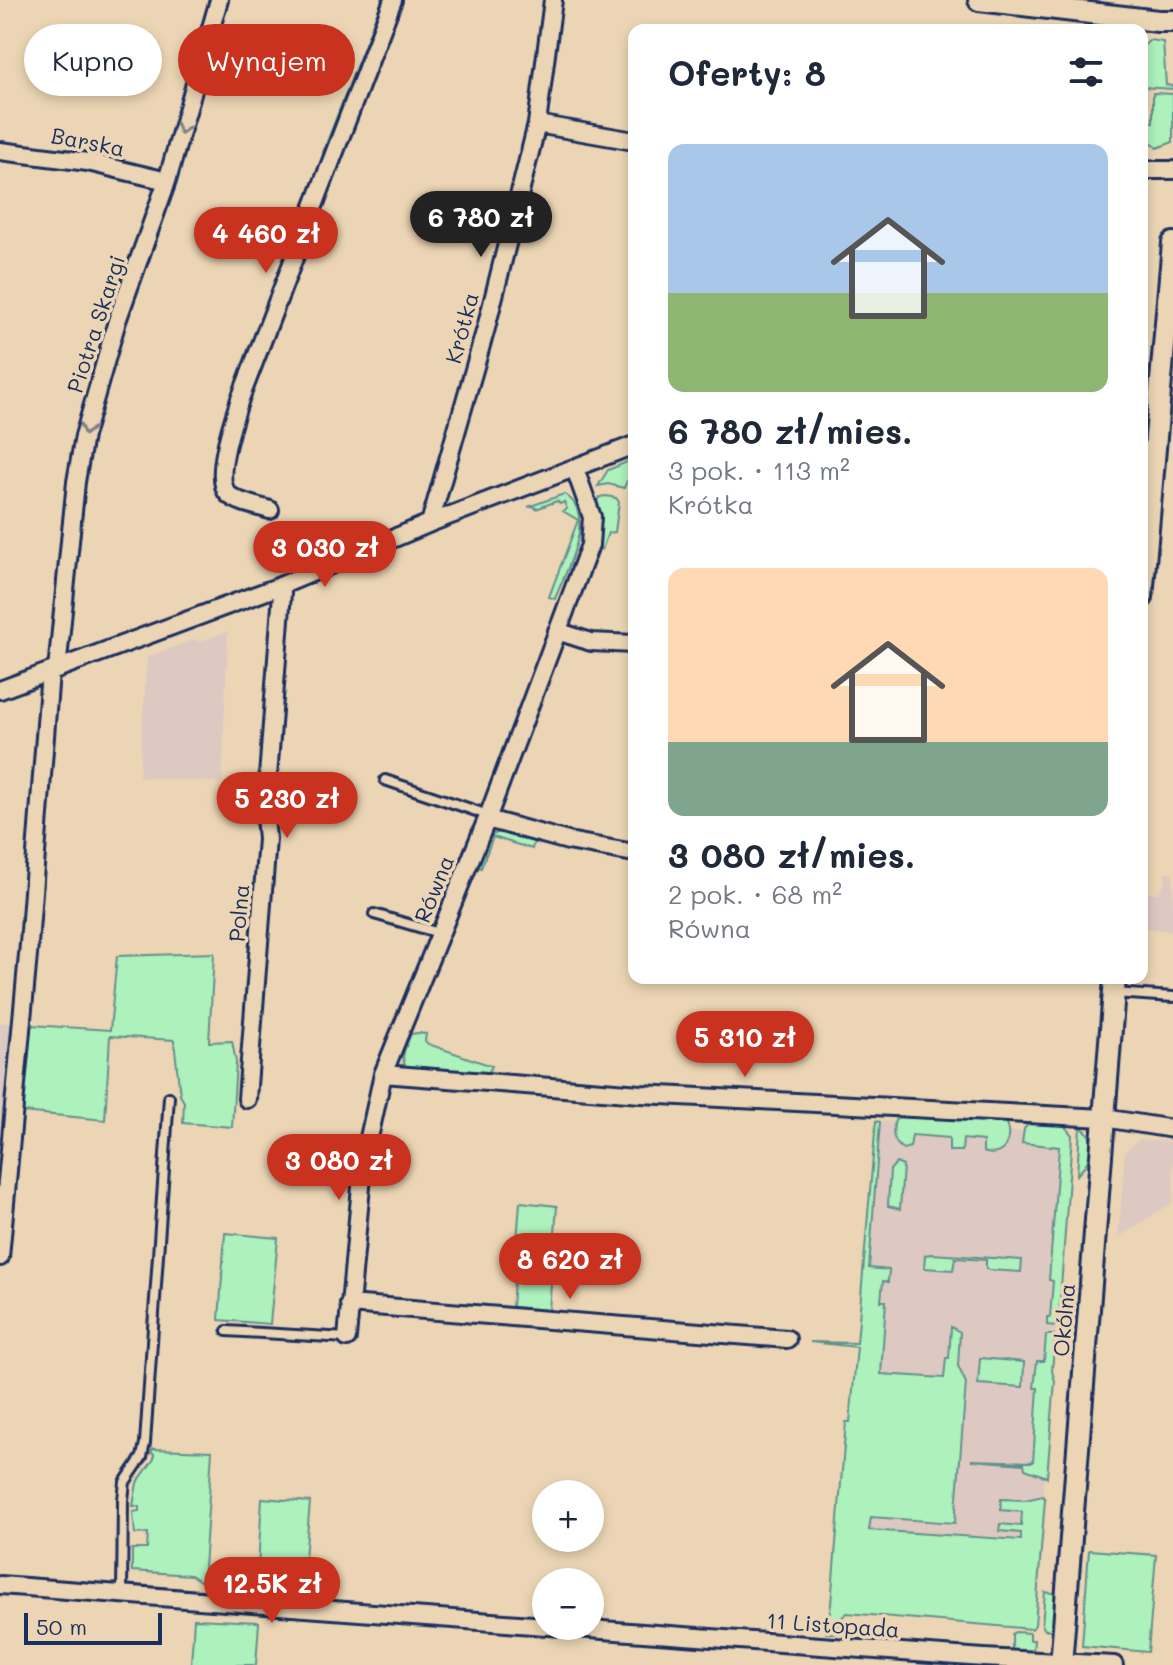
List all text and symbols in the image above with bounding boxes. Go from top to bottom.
chip: Kupno [24,24,162,96]
chip: Wynajem [178,24,355,96]
text: Oferty: 8 [668,50,826,95]
icon: filters [1064,50,1108,94]
street label: Barska [49,120,127,163]
one-way arrow [175,121,191,135]
pin: 6 780 zł [398,191,564,259]
icon: home [816,196,960,340]
text: 6 780 zł [428,200,534,234]
pin: 4 460 zł [183,207,349,275]
text: 4 460 zł [212,216,320,250]
street label: Piotra Skargi [60,251,131,396]
street label: Krótka [438,289,485,367]
text: 6 780 zł/mies. [668,408,913,453]
one-way arrow [79,422,96,436]
text: 3 pok. · 113 m² [668,453,850,487]
text: Krótka [668,487,754,521]
pin: 3 030 zł [242,521,408,589]
text: 3 030 zł [271,530,379,564]
icon: home [816,620,960,764]
pin: 5 230 zł [204,772,370,840]
text: 5 230 zł [235,781,339,815]
text: 3 080 zł/mies. [668,832,915,877]
street label: Równa [407,851,460,927]
text: 2 pok. · 68 m² [668,877,842,911]
street label: Polna [222,883,255,943]
text: Równa [668,911,751,945]
pin: 5 310 zł [662,1011,828,1079]
text: 5 310 zł [694,1020,796,1054]
pin: 3 080 zł [256,1134,422,1202]
text: 3 080 zł [285,1143,393,1177]
pin: 8 620 zł [487,1233,653,1301]
text: 8 620 zł [517,1242,623,1276]
street label: Okólna [1046,1282,1081,1358]
map controls [532,1480,604,1640]
button: + [532,1480,604,1552]
pin: 12.5K zł [189,1557,355,1625]
text: 12.5K zł [222,1566,322,1600]
button: − [532,1568,604,1640]
street label: 11 Listopada [765,1605,901,1644]
scale bar [24,1609,162,1645]
text: 50 m [36,1612,87,1641]

